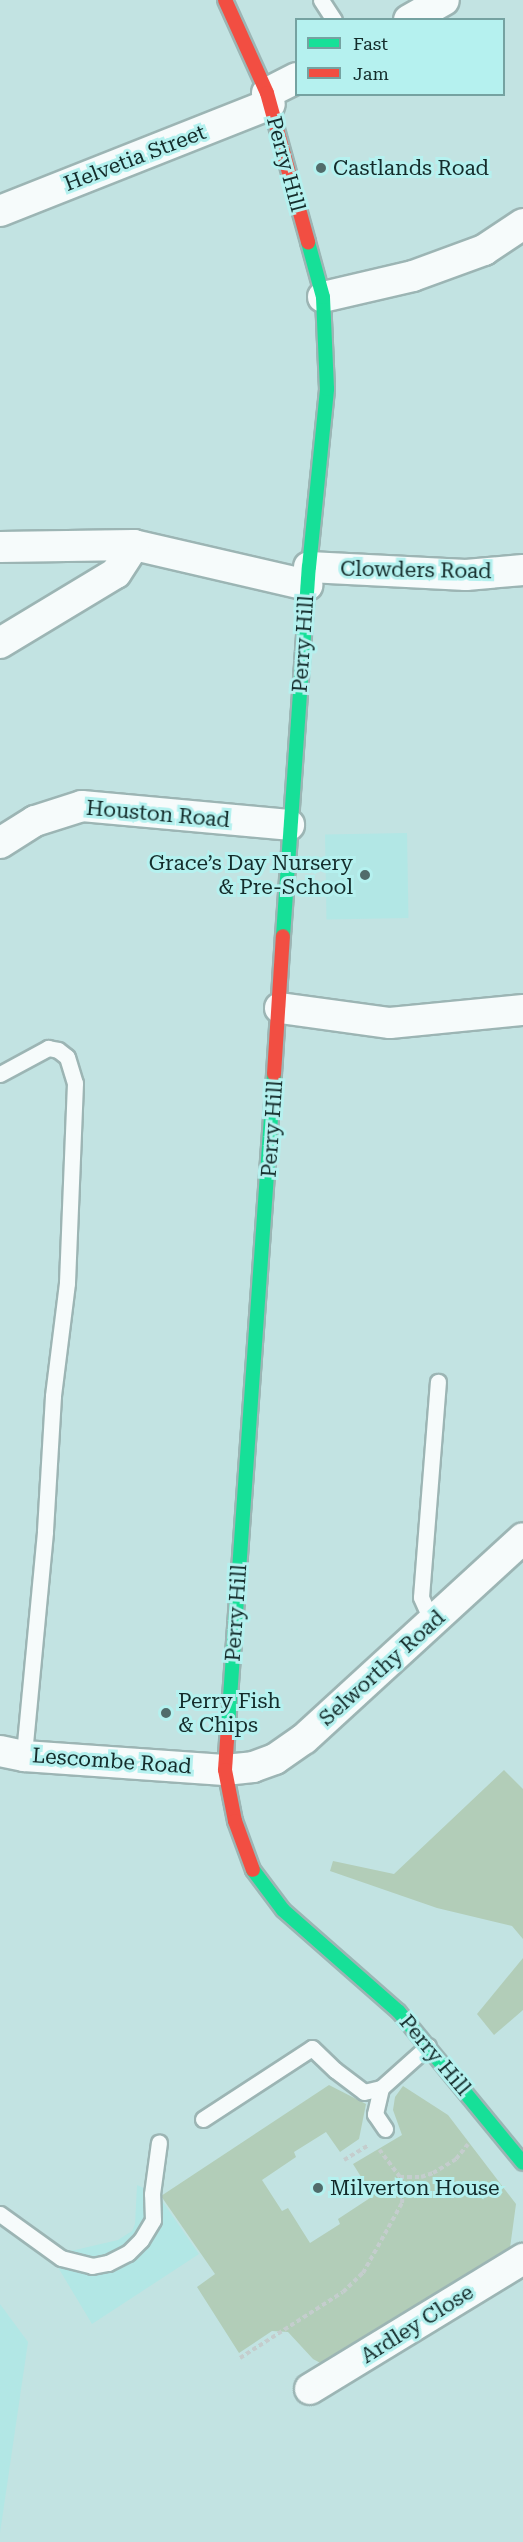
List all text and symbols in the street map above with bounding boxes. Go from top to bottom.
legend [295,18,505,96]
text: Fast [353,33,388,54]
text: Jam [353,63,389,84]
street label: Perry Hill [261,114,311,214]
street label: Helvetia Street [61,119,209,197]
place label: Castlands Road [333,155,489,181]
marker: Castlands Road [314,161,328,175]
street label: Clowders Road [340,556,492,584]
street label: Perry Hill [287,595,319,693]
street label: Houston Road [85,795,231,833]
place label: Grace’s Day Nursery & Pre-School [149,850,353,900]
marker: Grace’s Day Nursery & Pre-School [358,868,372,882]
street label: Perry Hill [256,1080,288,1178]
street label: Perry Hill [220,1564,252,1662]
street label: Selworthy Road [314,1605,450,1731]
place label: Perry Fish & Chips [178,1688,281,1738]
marker: Perry Fish & Chips [159,1706,173,1720]
street label: Lescombe Road [31,1743,193,1779]
street label: Perry Hill [394,2010,476,2100]
place label: Milverton House [330,2175,499,2201]
marker: Milverton House [311,2181,325,2195]
street label: Ardley Close [356,2279,478,2369]

